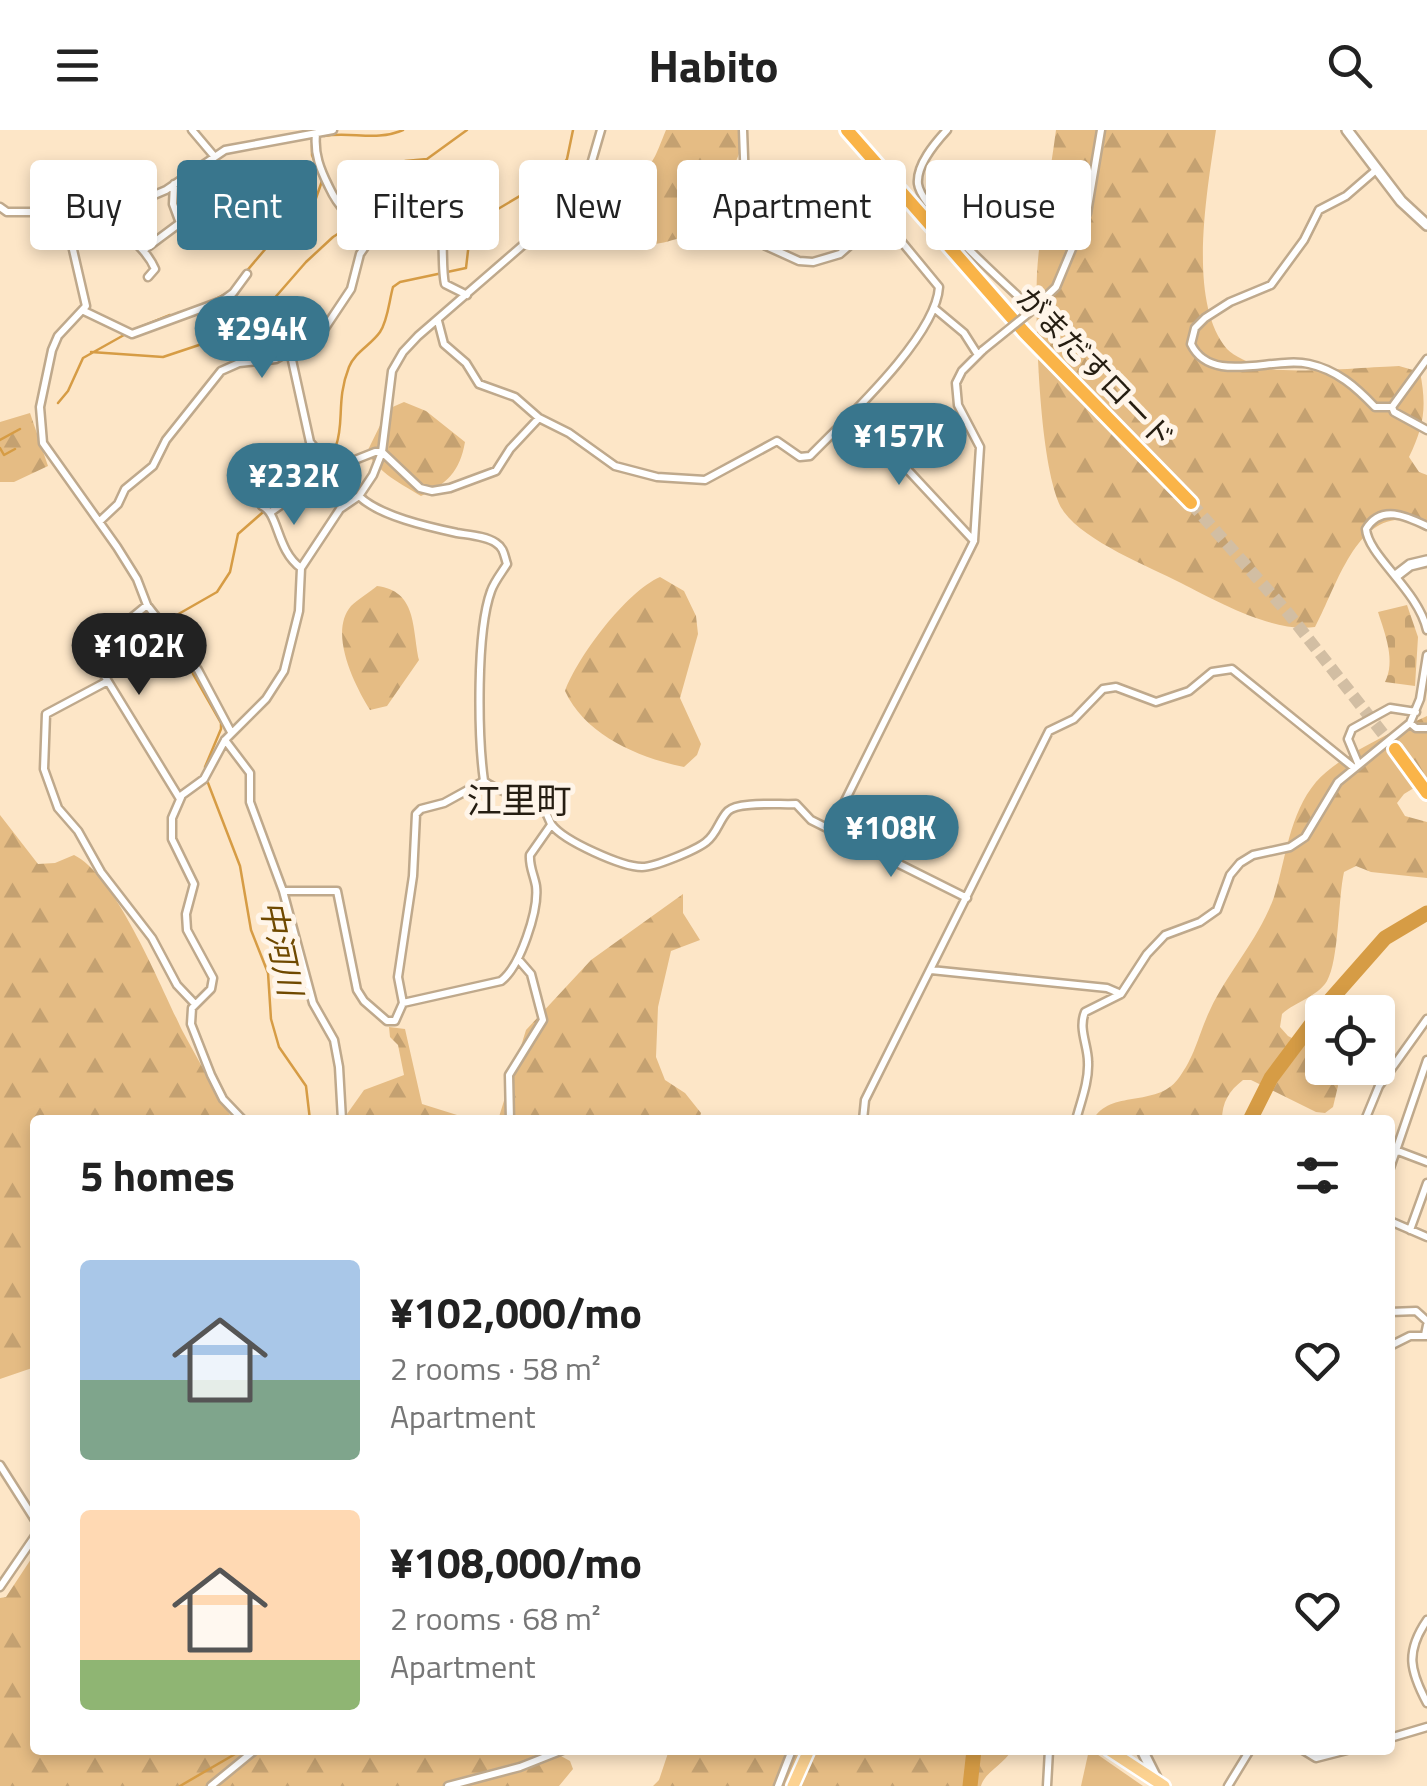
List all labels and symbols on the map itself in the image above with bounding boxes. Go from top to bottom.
street label: がまだすロード [1006,276,1185,459]
pin: ¥294K [192,296,332,381]
pin: ¥157K [829,403,969,488]
pin: ¥232K [224,443,364,528]
pin: ¥102K [69,613,209,698]
district label: 江里町 [466,773,572,827]
pin: ¥108K [821,795,961,880]
water label: 中河川 [249,896,316,1003]

